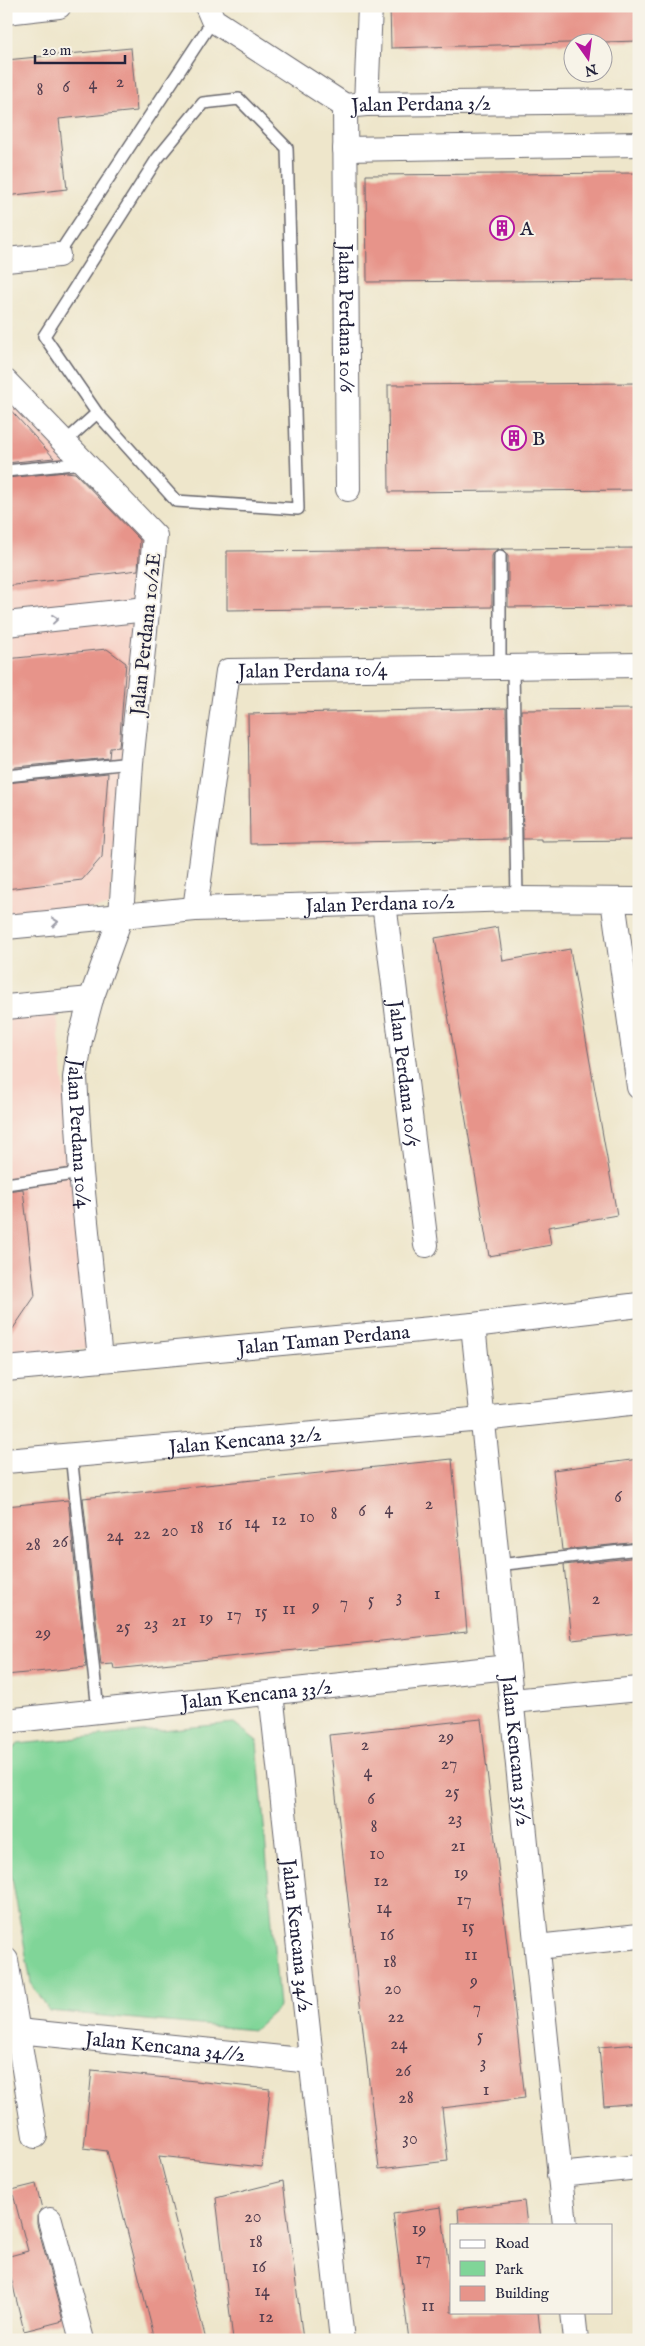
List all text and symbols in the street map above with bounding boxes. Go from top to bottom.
scale bar [35,32,125,64]
north arrow [562,32,612,82]
text: 20 m [42,41,72,60]
text: N [583,59,600,80]
house number: 2 [116,71,124,94]
house number: 4 [89,73,98,96]
house number: 6 [62,76,70,99]
house number: 8 [36,79,44,102]
street label: Jalan Perdana 3/2 [348,92,491,120]
building icon: A [489,215,515,241]
place label: A [519,217,534,242]
street label: Jalan Perdana 10/6 [332,242,358,393]
building icon: B [501,425,527,451]
place label: B [532,427,545,452]
street label: Jalan Perdana 10/2E [125,552,167,719]
one-way arrow [51,614,59,625]
street label: Jalan Perdana 10/4 [236,658,388,685]
street label: Jalan Perdana 10/2 [303,890,455,920]
one-way arrow [51,917,59,928]
street label: Jalan Perdana 10/5 [382,997,425,1149]
street label: Jalan Perdana 10/4 [61,1056,96,1210]
street label: Jalan Taman Perdana [235,1320,411,1361]
street label: Jalan Kencana 32/2 [166,1422,323,1461]
house number: 6 [614,1486,622,1509]
house number: 2 [425,1493,433,1516]
house number: 4 [385,1498,394,1521]
house number: 6 [358,1500,366,1523]
house number: 8 [330,1503,338,1526]
house number: 10 [299,1506,315,1529]
house number: 12 [271,1509,287,1532]
house number: 14 [244,1512,260,1535]
house number: 16 [218,1514,233,1537]
house number: 18 [190,1517,204,1540]
house number: 20 [161,1520,179,1543]
house number: 22 [134,1523,150,1546]
house number: 24 [106,1525,124,1548]
house number: 26 [52,1531,68,1554]
house number: 28 [25,1534,41,1557]
house number: 1 [434,1583,440,1606]
house number: 3 [396,1586,402,1609]
house number: 2 [592,1588,600,1611]
house number: 5 [368,1589,375,1612]
house number: 7 [340,1592,348,1615]
house number: 9 [311,1595,320,1618]
house number: 11 [282,1598,296,1621]
house number: 15 [254,1601,268,1624]
house number: 17 [226,1604,242,1627]
house number: 19 [199,1607,213,1630]
house number: 21 [171,1610,187,1633]
house number: 23 [143,1613,159,1636]
house number: 25 [116,1616,131,1639]
house number: 29 [35,1622,51,1645]
street label: Jalan Kencana 35/2 [495,1672,535,1828]
street label: Jalan Kencana 33/2 [178,1675,333,1716]
house number: 29 [438,1726,454,1749]
house number: 2 [361,1734,369,1757]
house number: 27 [441,1753,457,1776]
house number: 4 [364,1761,373,1784]
house number: 25 [445,1781,460,1804]
house number: 6 [367,1788,375,1811]
house number: 23 [447,1808,463,1831]
house number: 8 [370,1816,378,1839]
house number: 21 [450,1835,466,1858]
house number: 10 [369,1843,385,1866]
street label: Jalan Kencana 34/2 [275,1856,317,2014]
house number: 19 [454,1862,468,1885]
house number: 12 [373,1870,389,1893]
house number: 17 [456,1889,472,1912]
house number: 14 [376,1897,392,1920]
house number: 15 [461,1916,475,1939]
house number: 16 [380,1924,395,1947]
house number: 11 [464,1944,478,1967]
house number: 18 [383,1951,397,1974]
house number: 9 [469,1970,478,1993]
house number: 20 [384,1978,402,2001]
house number: 7 [473,1997,481,2020]
house number: 22 [388,2006,404,2029]
house number: 5 [477,2025,484,2048]
street label: Jalan Kencana 34//2 [82,2027,246,2068]
house number: 24 [390,2033,408,2056]
house number: 3 [480,2052,486,2075]
house number: 26 [395,2060,411,2083]
house number: 1 [483,2079,489,2102]
house number: 28 [398,2087,414,2110]
house number: 30 [402,2128,418,2151]
house number: 20 [244,2206,262,2229]
house number: 19 [412,2218,426,2241]
legend [450,2224,612,2314]
house number: 18 [249,2231,263,2254]
text: Road [495,2234,530,2253]
house number: 17 [415,2248,431,2271]
house number: 16 [252,2256,267,2279]
text: Park [495,2260,525,2279]
house number: 14 [254,2280,270,2303]
text: Building [495,2284,550,2303]
house number: 11 [421,2295,435,2318]
house number: 12 [258,2306,274,2329]

